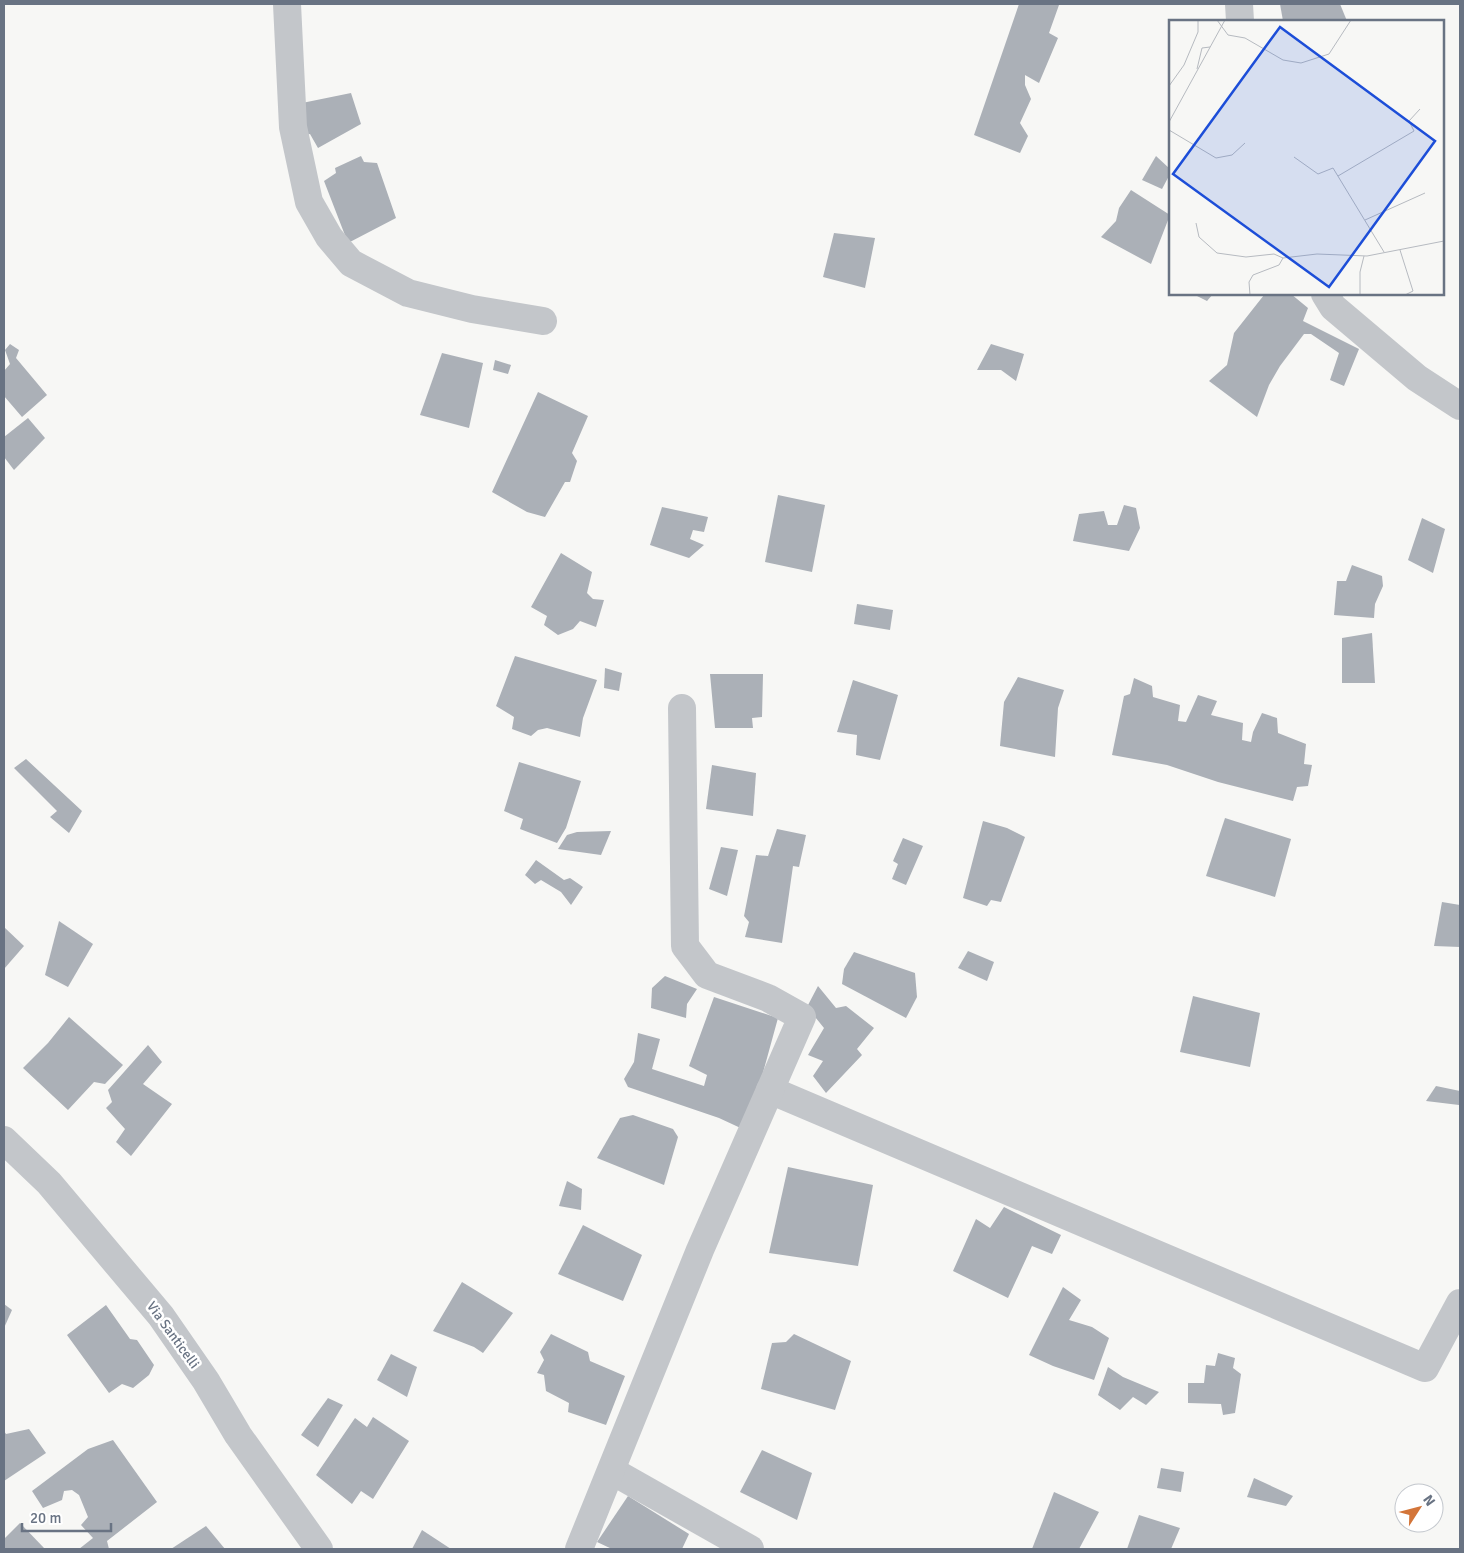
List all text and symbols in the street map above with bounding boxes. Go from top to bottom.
inset map [1169,20,1444,295]
street label: Via Santicelli [143,1298,203,1372]
north arrow [1394,1483,1444,1533]
text: N [1419,1492,1439,1510]
scale bar [22,1500,111,1532]
text: 20 m [30,1509,61,1527]

